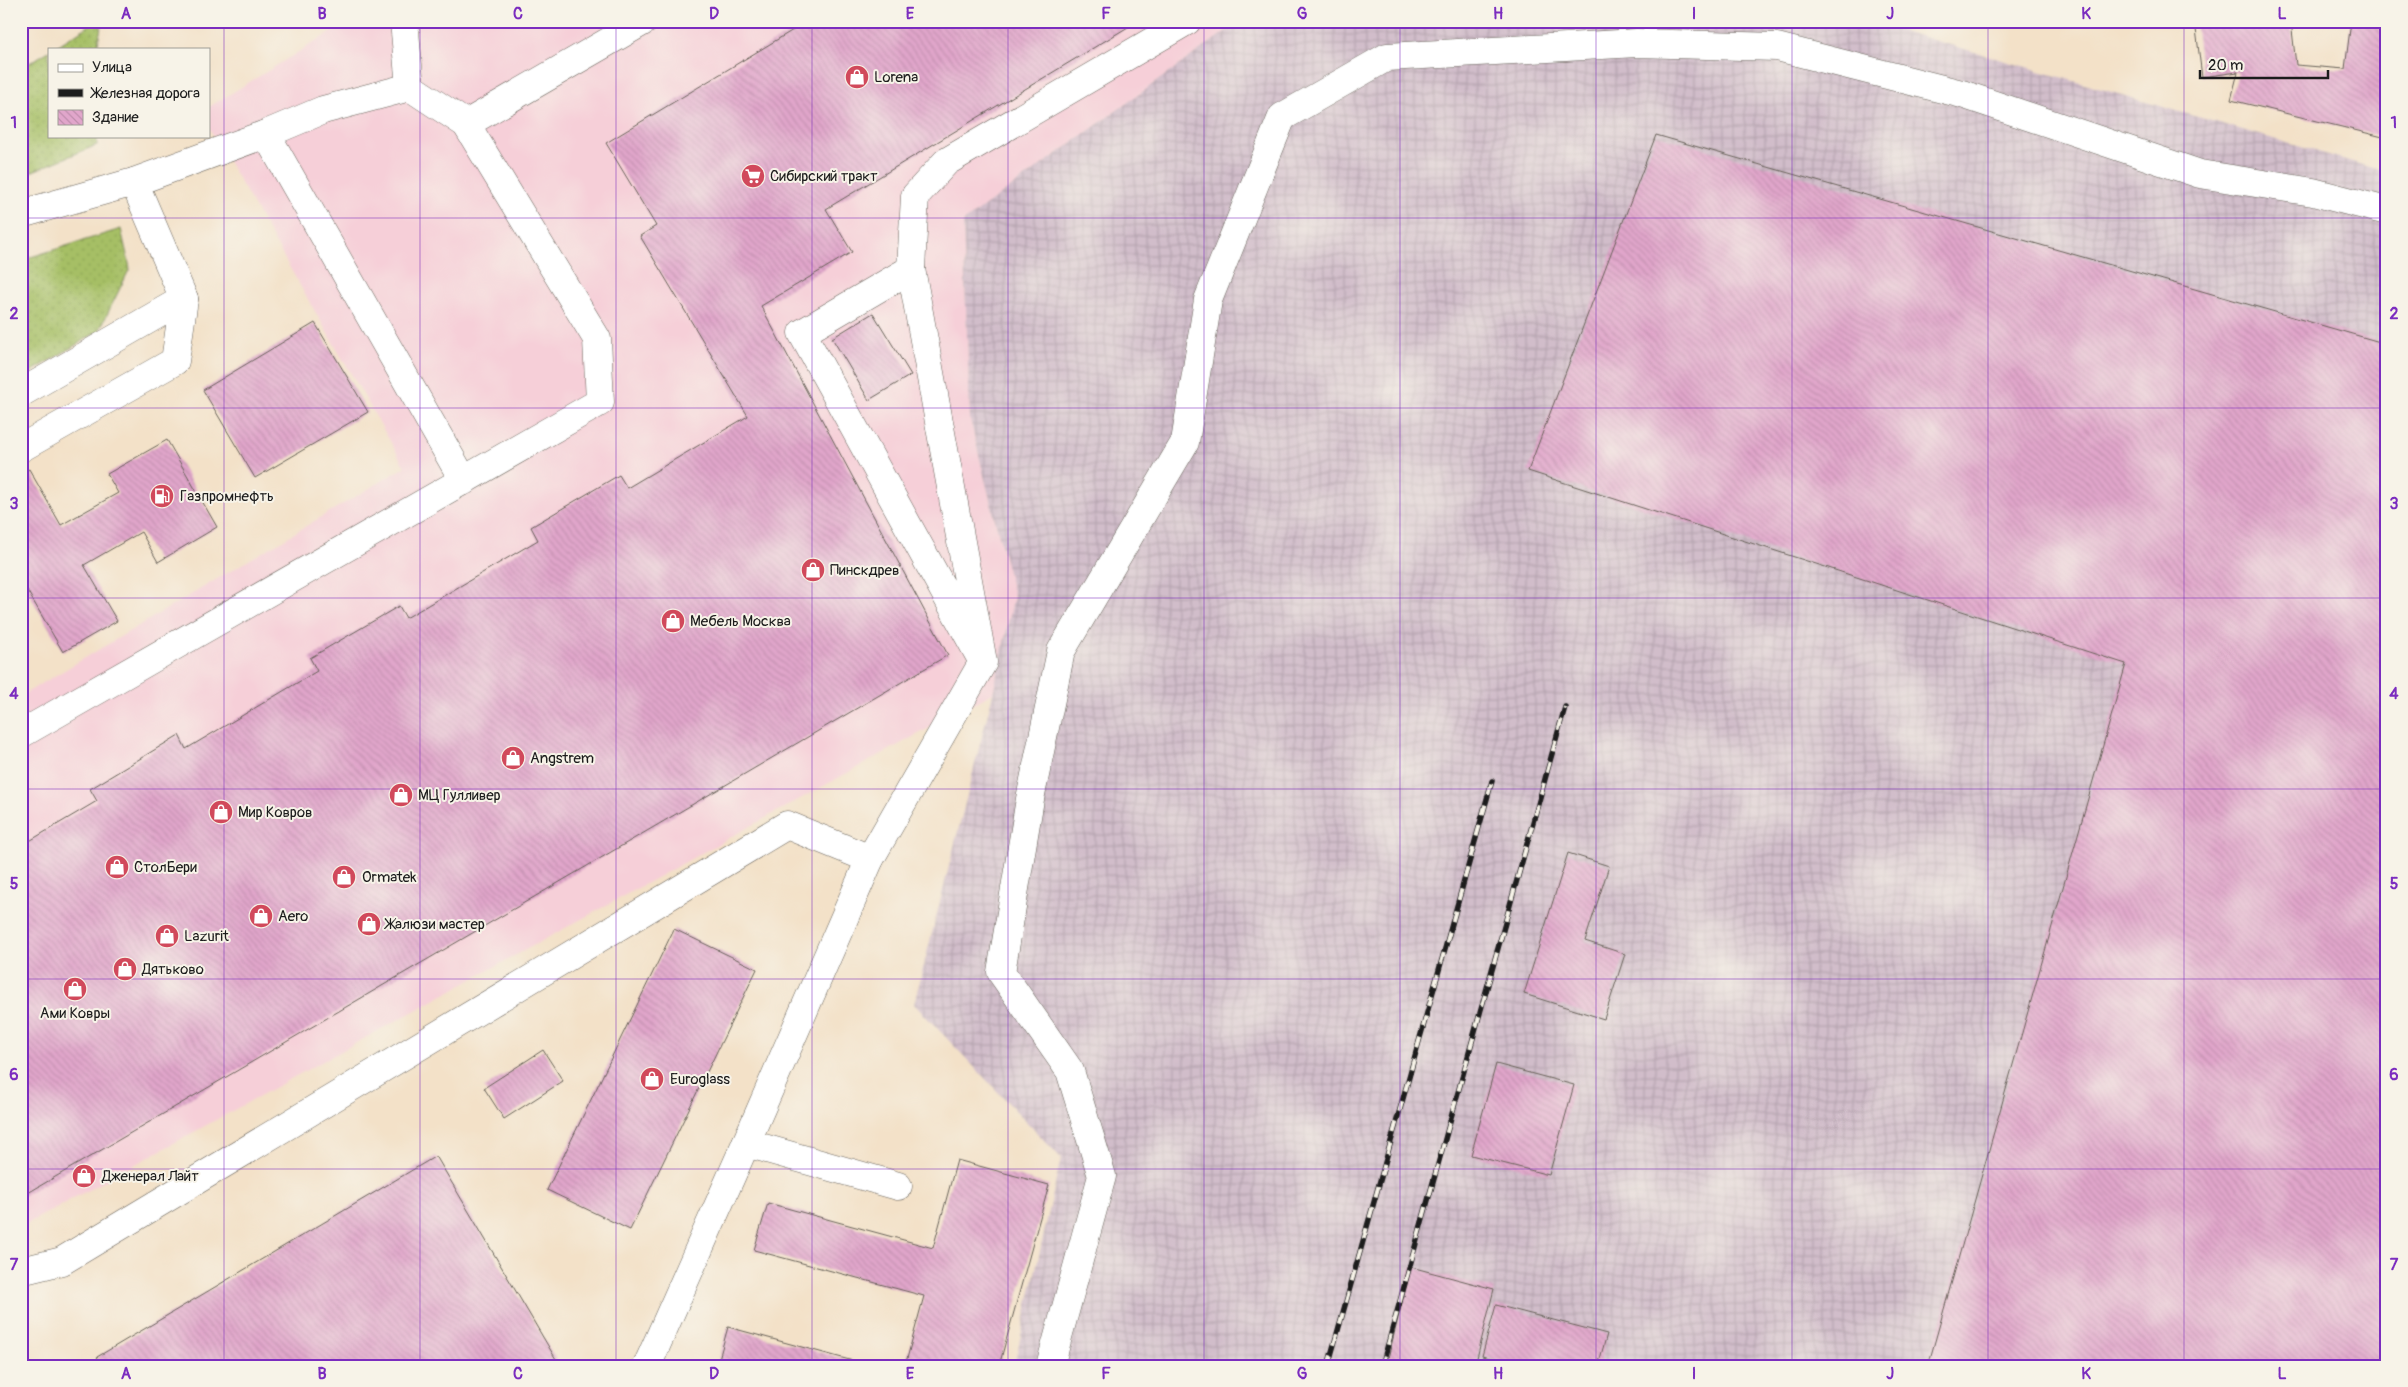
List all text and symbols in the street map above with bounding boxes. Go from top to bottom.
text: A [121,4,132,24]
text: B [317,4,327,24]
text: C [513,4,523,24]
text: D [709,4,719,24]
text: E [906,4,915,24]
text: F [1101,4,1111,24]
text: G [1297,4,1308,24]
text: H [1493,4,1503,24]
text: I [1692,4,1696,24]
text: J [1886,4,1894,24]
text: K [2081,4,2091,24]
text: L [2277,4,2287,24]
legend [48,48,210,138]
scale bar [2200,48,2328,80]
text: 20 m [2208,56,2243,75]
text: Улица [92,58,132,77]
shop icon: Lorena [844,64,870,90]
place label: Lorena [874,68,918,87]
text: Железная дорога [90,84,200,103]
text: Здание [92,108,139,127]
text: 1 [11,113,17,133]
text: 1 [2391,113,2397,133]
supermarket icon: Сибирский тракт [740,163,766,189]
place label: Сибирский тракт [770,167,878,186]
text: 2 [10,304,19,324]
text: 2 [2390,304,2399,324]
fuel station icon: Газпромнефть [149,483,175,509]
place label: Газпромнефть [180,487,274,506]
text: 3 [10,494,19,514]
text: 3 [2390,494,2399,514]
shop icon: Пинскдрев [800,557,826,583]
place label: Пинскдрев [830,561,899,580]
shop icon: Мебель Москва [660,608,686,634]
place label: Мебель Москва [690,612,791,631]
text: 4 [9,684,19,704]
text: 4 [2389,684,2399,704]
shop icon: Angstrem [500,745,526,771]
place label: Angstrem [530,749,594,768]
shop icon: МЦ Гулливер [388,782,414,808]
place label: МЦ Гулливер [418,786,501,805]
shop icon: Мир Ковров [208,799,234,825]
place label: Мир Ковров [238,803,312,822]
shop icon: СтолБери [104,854,130,880]
place label: СтолБери [134,858,197,877]
shop icon: Ormatek [331,864,357,890]
place label: Ormatek [362,868,417,887]
text: 5 [10,874,19,894]
text: 5 [2390,874,2399,894]
shop icon: Aero [248,903,274,929]
place label: Aero [278,907,308,926]
shop icon: Жалюзи мастер [356,911,382,937]
place label: Жалюзи мастер [384,915,485,934]
shop icon: Lazurit [154,923,180,949]
place label: Lazurit [184,927,230,946]
shop icon: Дятьково [112,956,138,982]
place label: Дятьково [141,960,204,979]
shop icon: Ами Ковры [62,976,88,1002]
place label: Ами Ковры [40,1004,110,1023]
text: 6 [9,1065,19,1085]
text: 6 [2389,1065,2399,1085]
shop icon: Euroglass [639,1066,665,1092]
place label: Euroglass [670,1070,730,1089]
shop icon: Дженерал Лайт [71,1163,97,1189]
place label: Дженерал Лайт [101,1167,199,1186]
text: 7 [10,1255,19,1275]
text: 7 [2390,1255,2399,1275]
text: A [121,1364,132,1384]
text: B [317,1364,327,1384]
text: C [513,1364,523,1384]
text: D [709,1364,719,1384]
text: E [906,1364,915,1384]
text: F [1101,1364,1111,1384]
text: G [1297,1364,1308,1384]
text: H [1493,1364,1503,1384]
text: I [1692,1364,1696,1384]
text: J [1886,1364,1894,1384]
text: K [2081,1364,2091,1384]
text: L [2277,1364,2287,1384]

